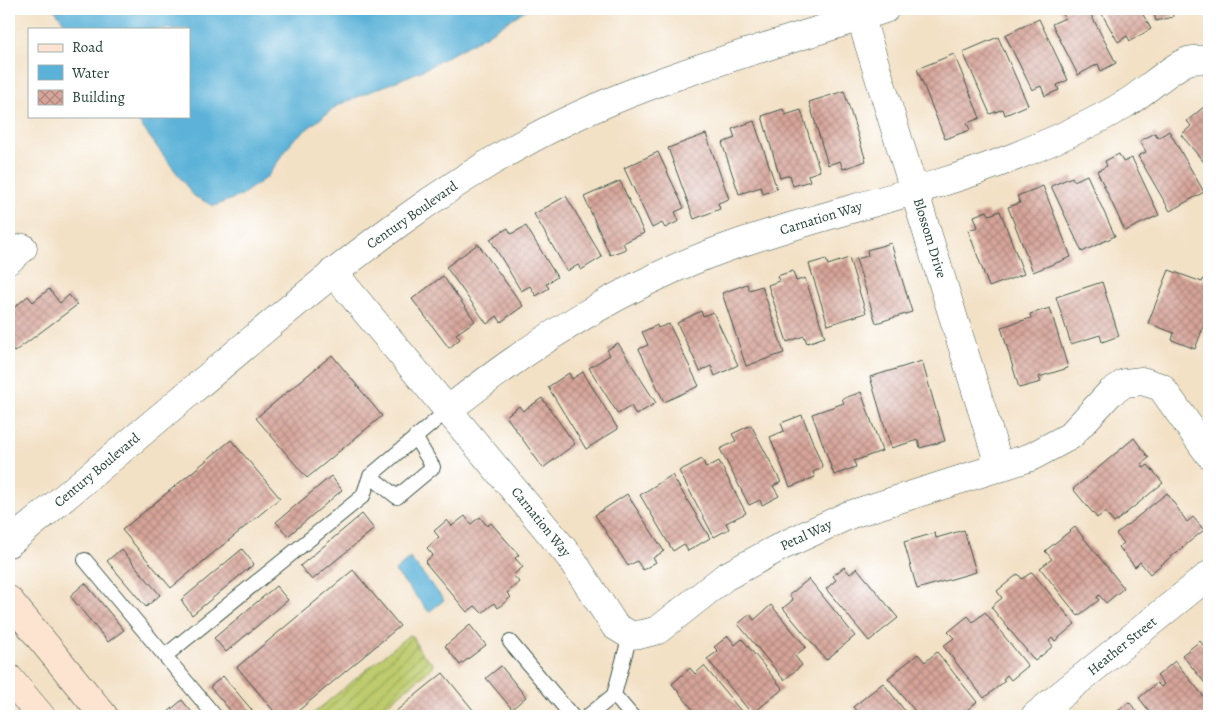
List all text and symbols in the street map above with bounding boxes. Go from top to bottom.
legend [28,28,190,118]
text: Road [72,37,104,57]
text: Water [71,63,109,83]
text: Building [72,87,125,107]
street label: Century Boulevard [363,176,462,253]
street label: Carnation Way [777,196,865,240]
street label: Blossom Drive [909,196,951,280]
street label: Century Boulevard [50,428,144,512]
street label: Carnation Way [507,483,576,562]
street label: Petal Way [777,514,836,555]
street label: Heather Street [1083,612,1161,680]

